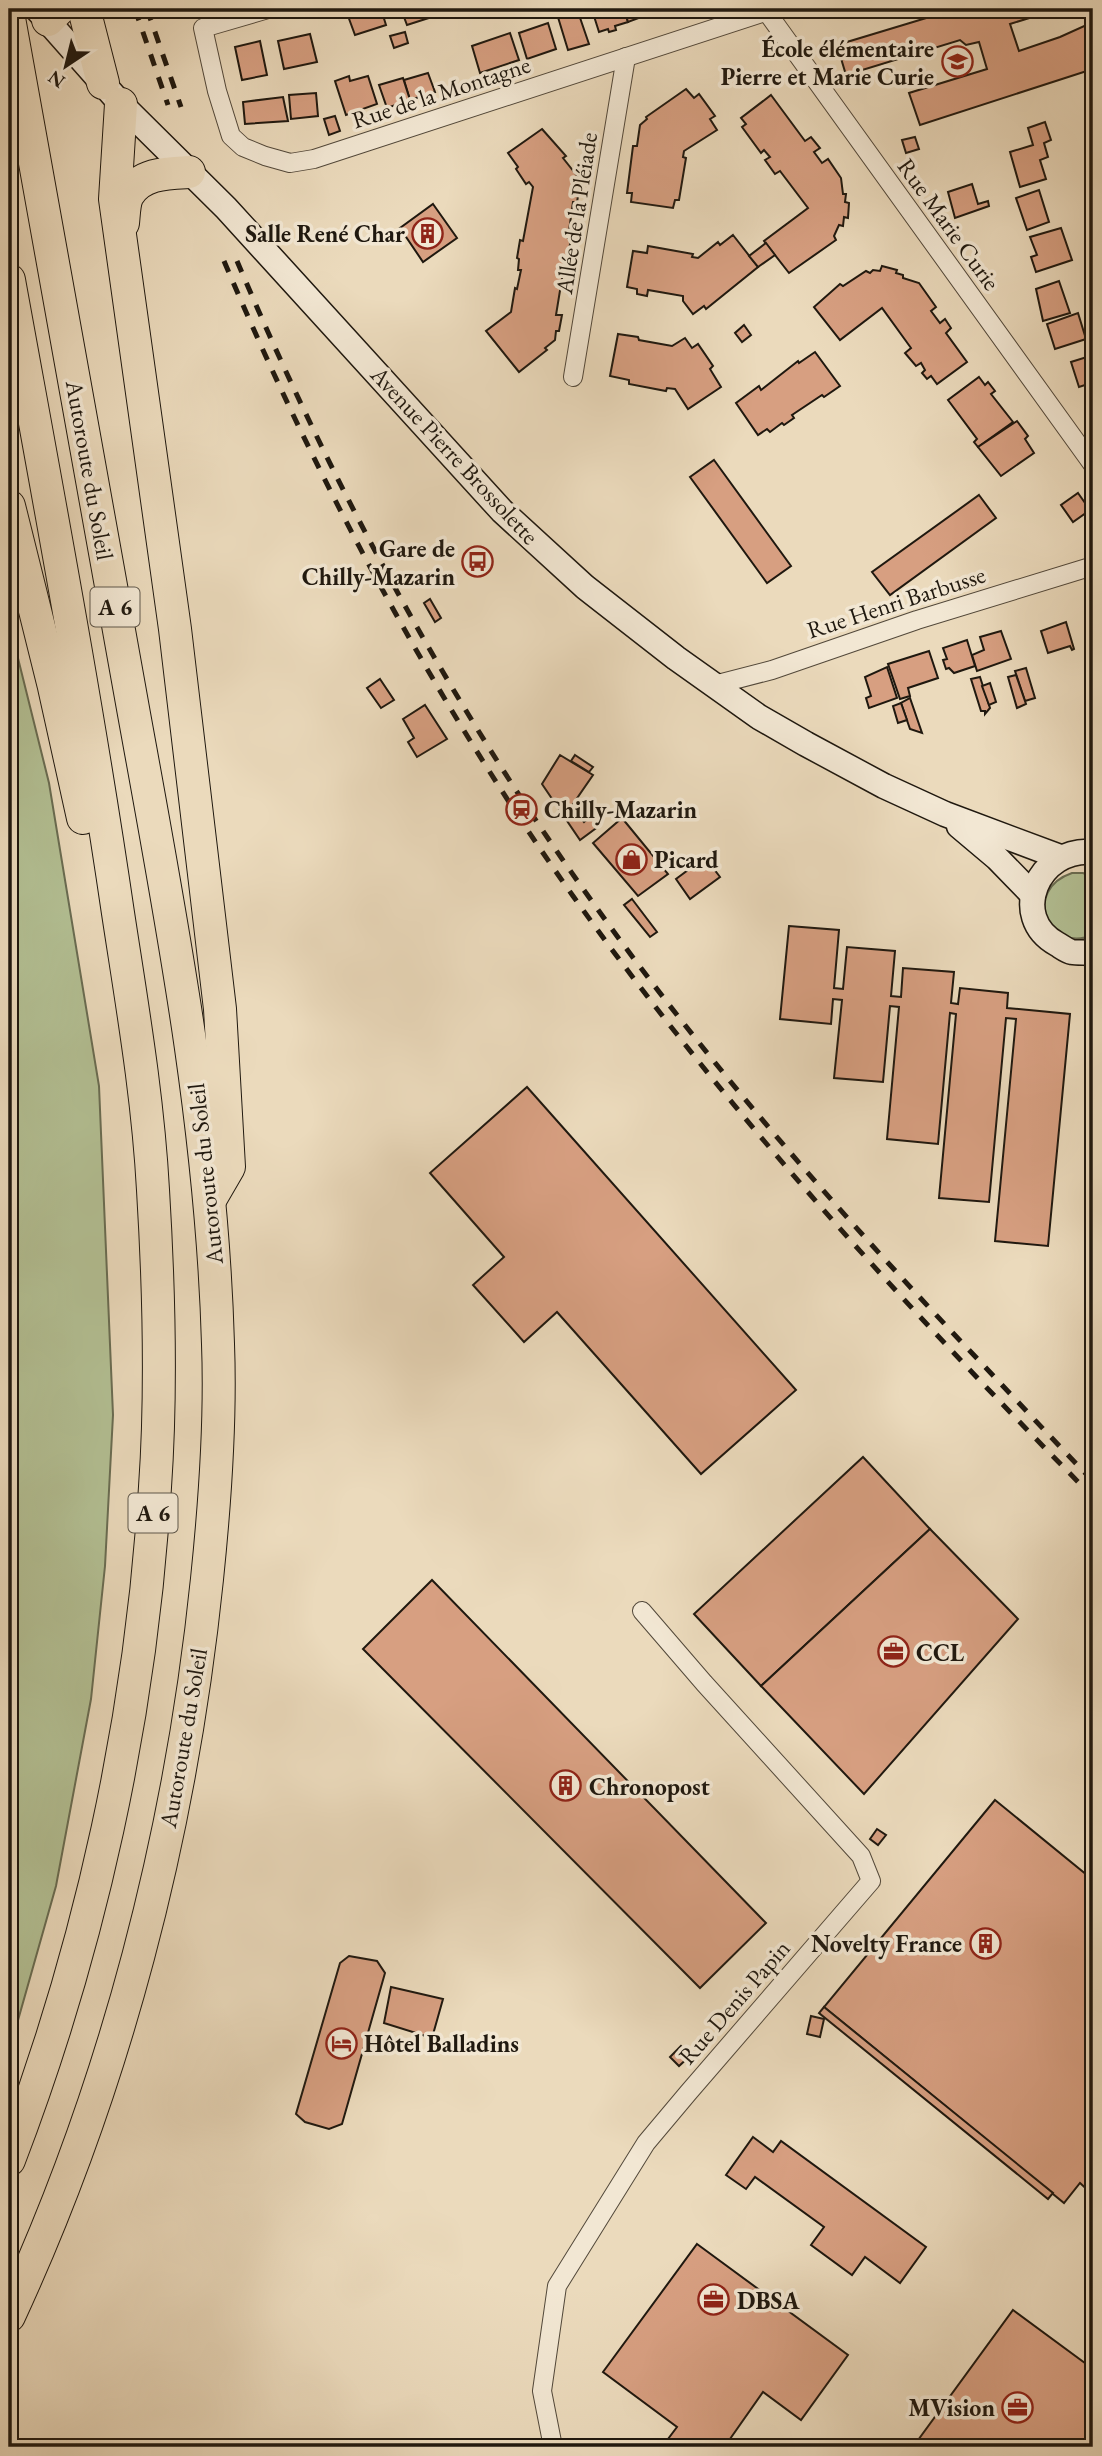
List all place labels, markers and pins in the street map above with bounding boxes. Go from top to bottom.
place label: École élémentaire Pierre et Marie Curie [721,33,934,92]
school or university icon: École élémentaire Pierre et Marie Curie [940,45,974,79]
building icon: Salle René Char [411,216,445,250]
place label: Salle René Char [245,218,405,249]
place label: Gare de Chilly-Mazarin [302,533,455,593]
bus stop icon: Gare de Chilly-Mazarin [461,545,495,579]
station icon: Chilly-Mazarin [504,792,538,826]
place label: Chilly-Mazarin [544,794,698,826]
shop icon: Picard [614,842,648,876]
place label: Picard [654,844,719,875]
office icon: CCL [876,1635,910,1669]
place label: CCL [916,1637,964,1668]
building icon: Chronopost [549,1769,583,1803]
place label: Chronopost [589,1771,710,1802]
building icon: Novelty France [968,1926,1002,1960]
place label: Novelty France [811,1928,962,1960]
hotel icon: Hôtel Balladins [324,2026,358,2060]
place label: Hôtel Balladins [364,2028,519,2059]
office icon: DBSA [697,2283,731,2317]
place label: DBSA [737,2285,800,2316]
office icon: MVision [1001,2390,1035,2424]
place label: MVision [908,2392,995,2423]

